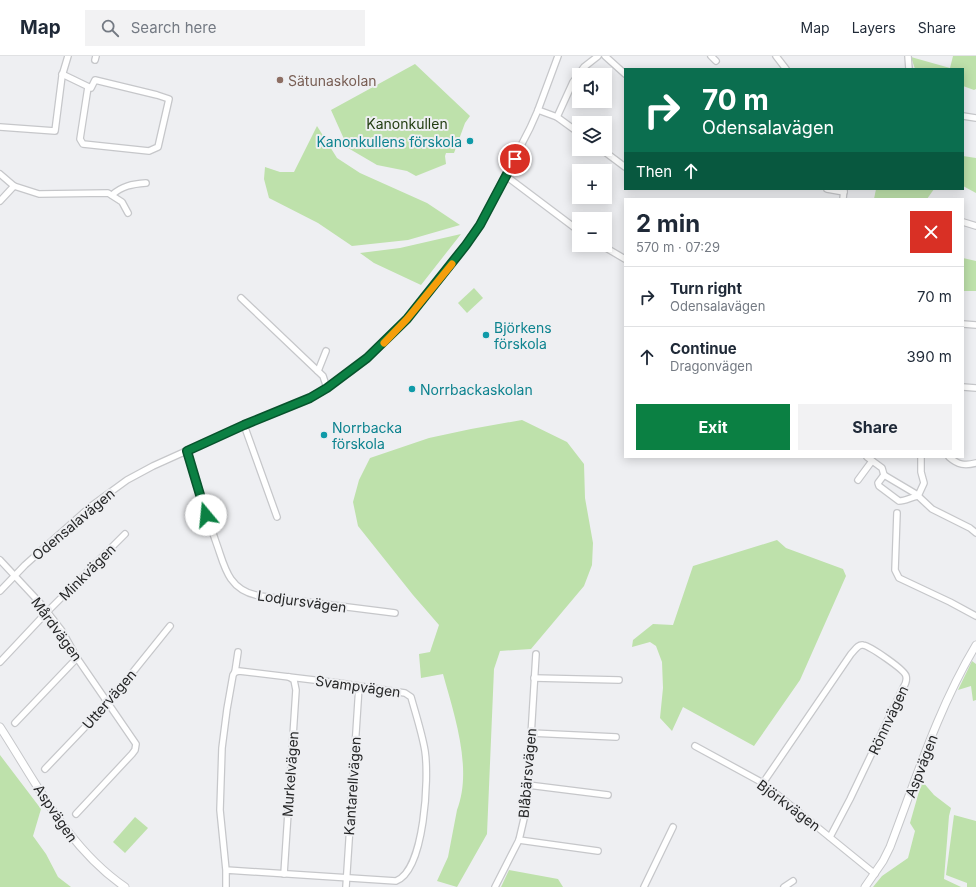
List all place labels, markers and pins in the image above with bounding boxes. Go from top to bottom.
place label: Sätunaskolan [288,72,377,89]
marker: Sätunaskolan [275,75,285,85]
place label: Kanonkullens förskola [316,133,462,150]
marker: Kanonkullens förskola [465,136,475,146]
pin [498,142,532,176]
place label: Björkens förskola [494,319,552,352]
marker: Björkens förskola [481,330,491,340]
place label: Norrbackaskolan [420,381,533,398]
marker: Norrbackaskolan [407,384,417,394]
place label: Norrbacka förskola [332,419,402,452]
marker: Norrbacka förskola [319,430,329,440]

